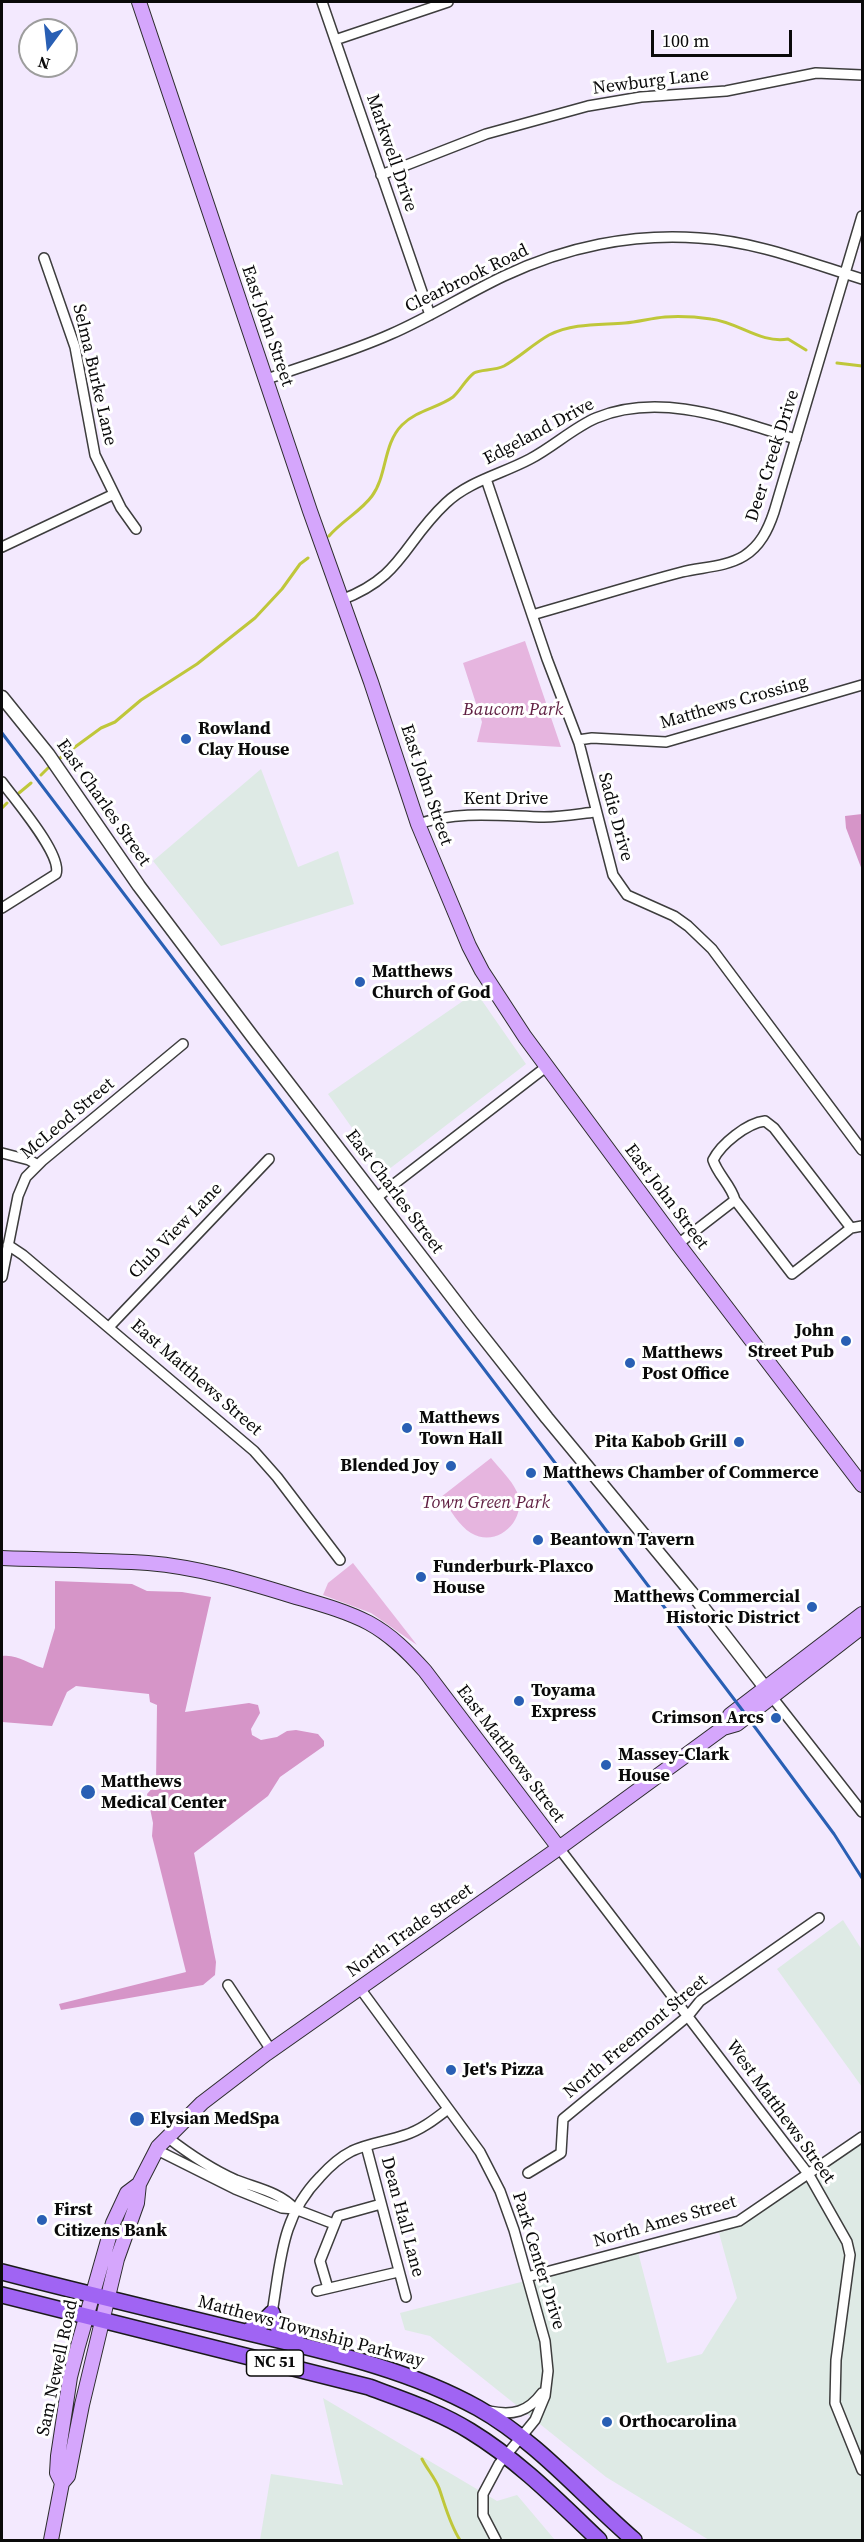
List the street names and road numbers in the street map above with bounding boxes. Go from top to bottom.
street label: Newburg Lane [592,64,710,100]
street label: Markwell Drive [361,91,421,215]
street label: Clearbrook Road [402,240,532,318]
street label: East John Street [236,263,298,389]
street label: Selma Burke Lane [67,302,121,448]
street label: Deer Creek Drive [742,387,804,525]
street label: Edgeland Drive [480,394,598,470]
street label: Matthews Crossing [658,672,810,734]
street label: East John Street [395,722,457,848]
street label: East Charles Street [51,736,155,870]
street label: Sadie Drive [593,770,637,864]
street label: Kent Drive [463,788,549,810]
street label: McLeod Street [17,1074,119,1164]
street label: East Charles Street [340,1126,448,1258]
street label: East John Street [619,1140,713,1254]
street label: Club View Lane [125,1178,227,1284]
street label: East Matthews Street [126,1315,266,1441]
street label: East Matthews Street [451,1681,569,1827]
street label: North Trade Street [343,1879,477,1983]
street label: North Freemont Street [560,1971,712,2103]
street label: West Matthews Street [721,2036,839,2188]
street label: Dean Hall Lane [376,2154,428,2280]
street label: Park Center Drive [507,2190,569,2332]
street label: North Ames Street [591,2191,739,2253]
street label: Matthews Township Parkway [195,2291,427,2373]
street label: Sam Newell Road [33,2298,83,2438]
road number: NC 51 [246,2350,304,2376]

